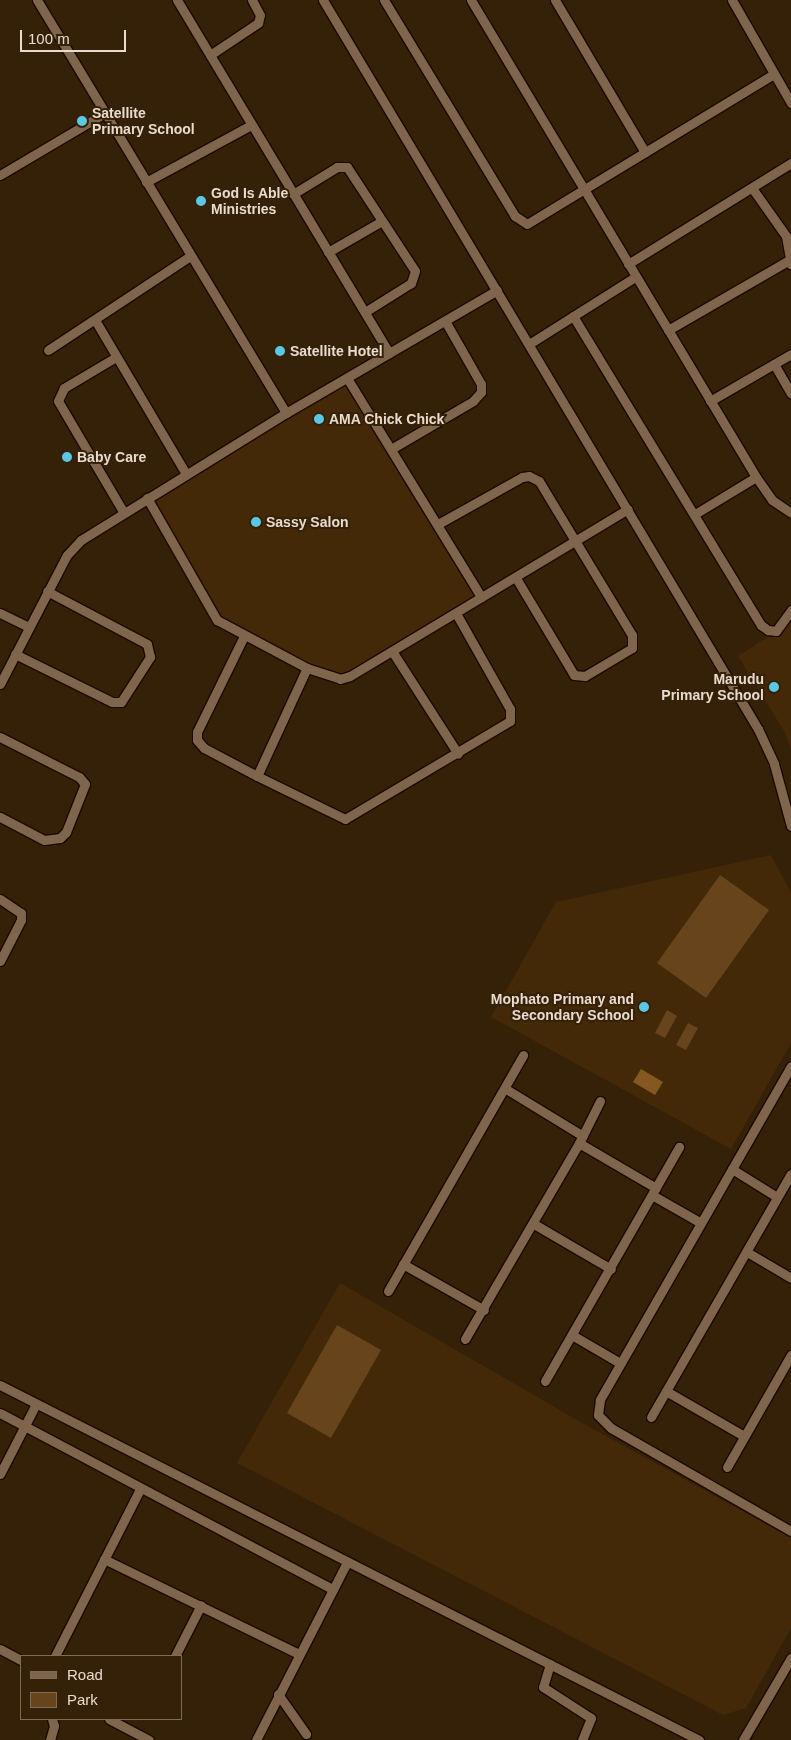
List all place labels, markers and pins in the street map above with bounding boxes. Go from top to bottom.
place label: Satellite Primary School [92,105,195,138]
marker: Satellite Primary School [76,115,88,127]
place label: God Is Able Ministries [211,185,289,218]
marker: God Is Able Ministries [195,195,207,207]
place label: Satellite Hotel [290,343,383,359]
marker: Satellite Hotel [274,345,286,357]
place label: AMA Chick Chick [329,411,445,427]
marker: AMA Chick Chick [313,413,325,425]
place label: Baby Care [77,449,146,465]
marker: Baby Care [61,451,73,463]
place label: Sassy Salon [266,514,348,530]
marker: Sassy Salon [250,516,262,528]
place label: Marudu Primary School [661,671,764,704]
marker: Marudu Primary School [768,681,780,693]
place label: Mophato Primary and Secondary School [491,991,634,1024]
marker: Mophato Primary and Secondary School [638,1001,650,1013]

